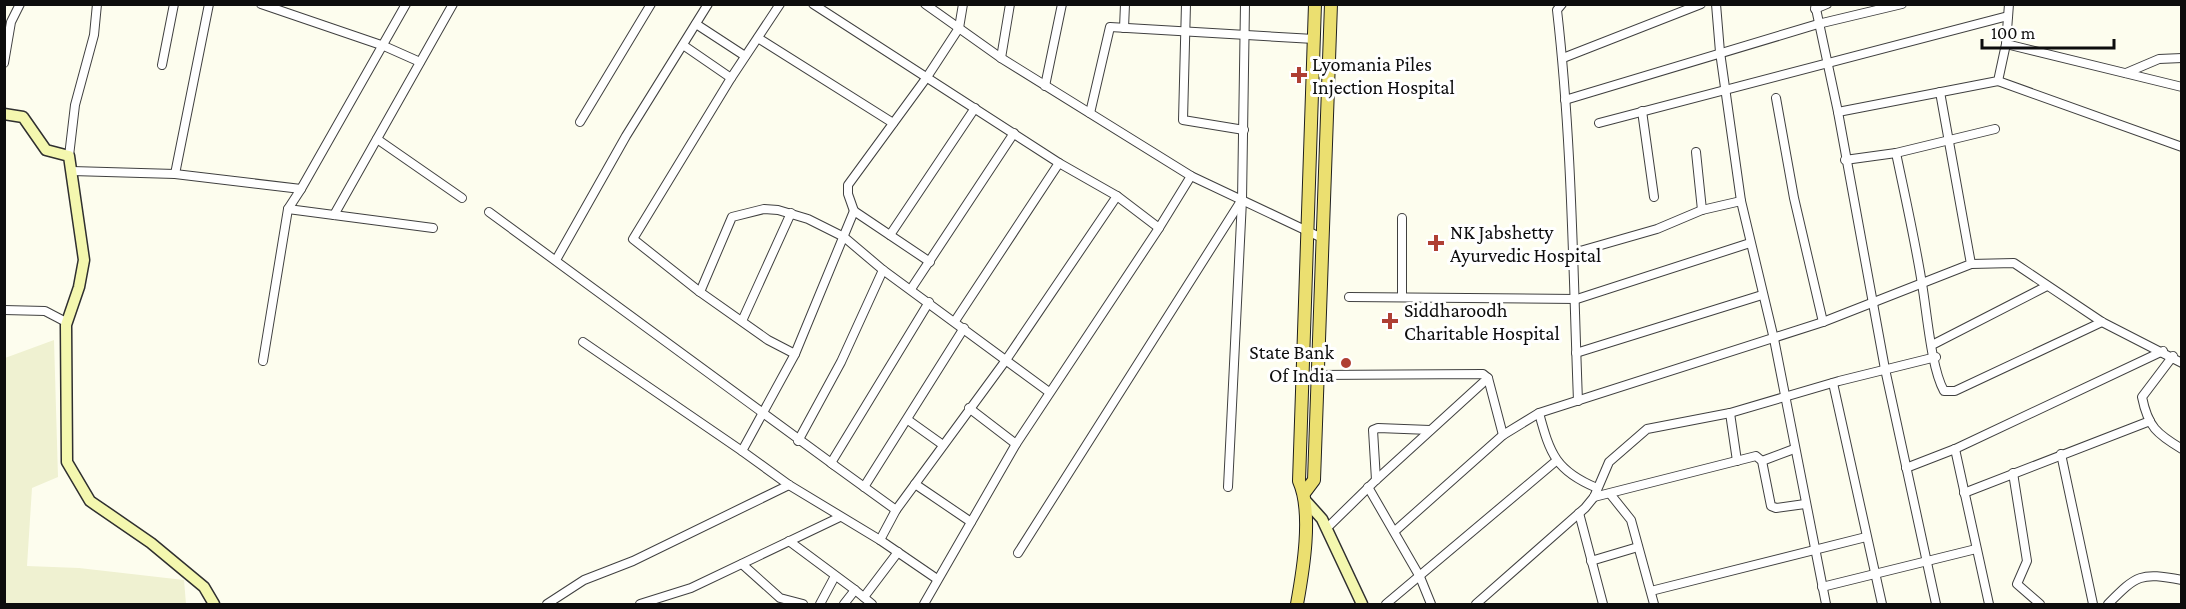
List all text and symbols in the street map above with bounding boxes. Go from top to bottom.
scale bar [1982,12,2114,50]
text: 100 m [1991,23,2036,43]
place label: Lyomania Piles Injection Hospital [1312,53,1455,99]
marker: Lyomania Piles Injection Hospital [1290,66,1308,84]
place label: NK Jabshetty Ayurvedic Hospital [1450,221,1601,267]
marker: NK Jabshetty Ayurvedic Hospital [1427,234,1445,252]
place label: Siddharoodh Charitable Hospital [1404,299,1560,345]
marker: Siddharoodh Charitable Hospital [1381,312,1399,330]
place label: State Bank Of India [1249,341,1334,386]
marker: State Bank Of India [1339,356,1353,370]

